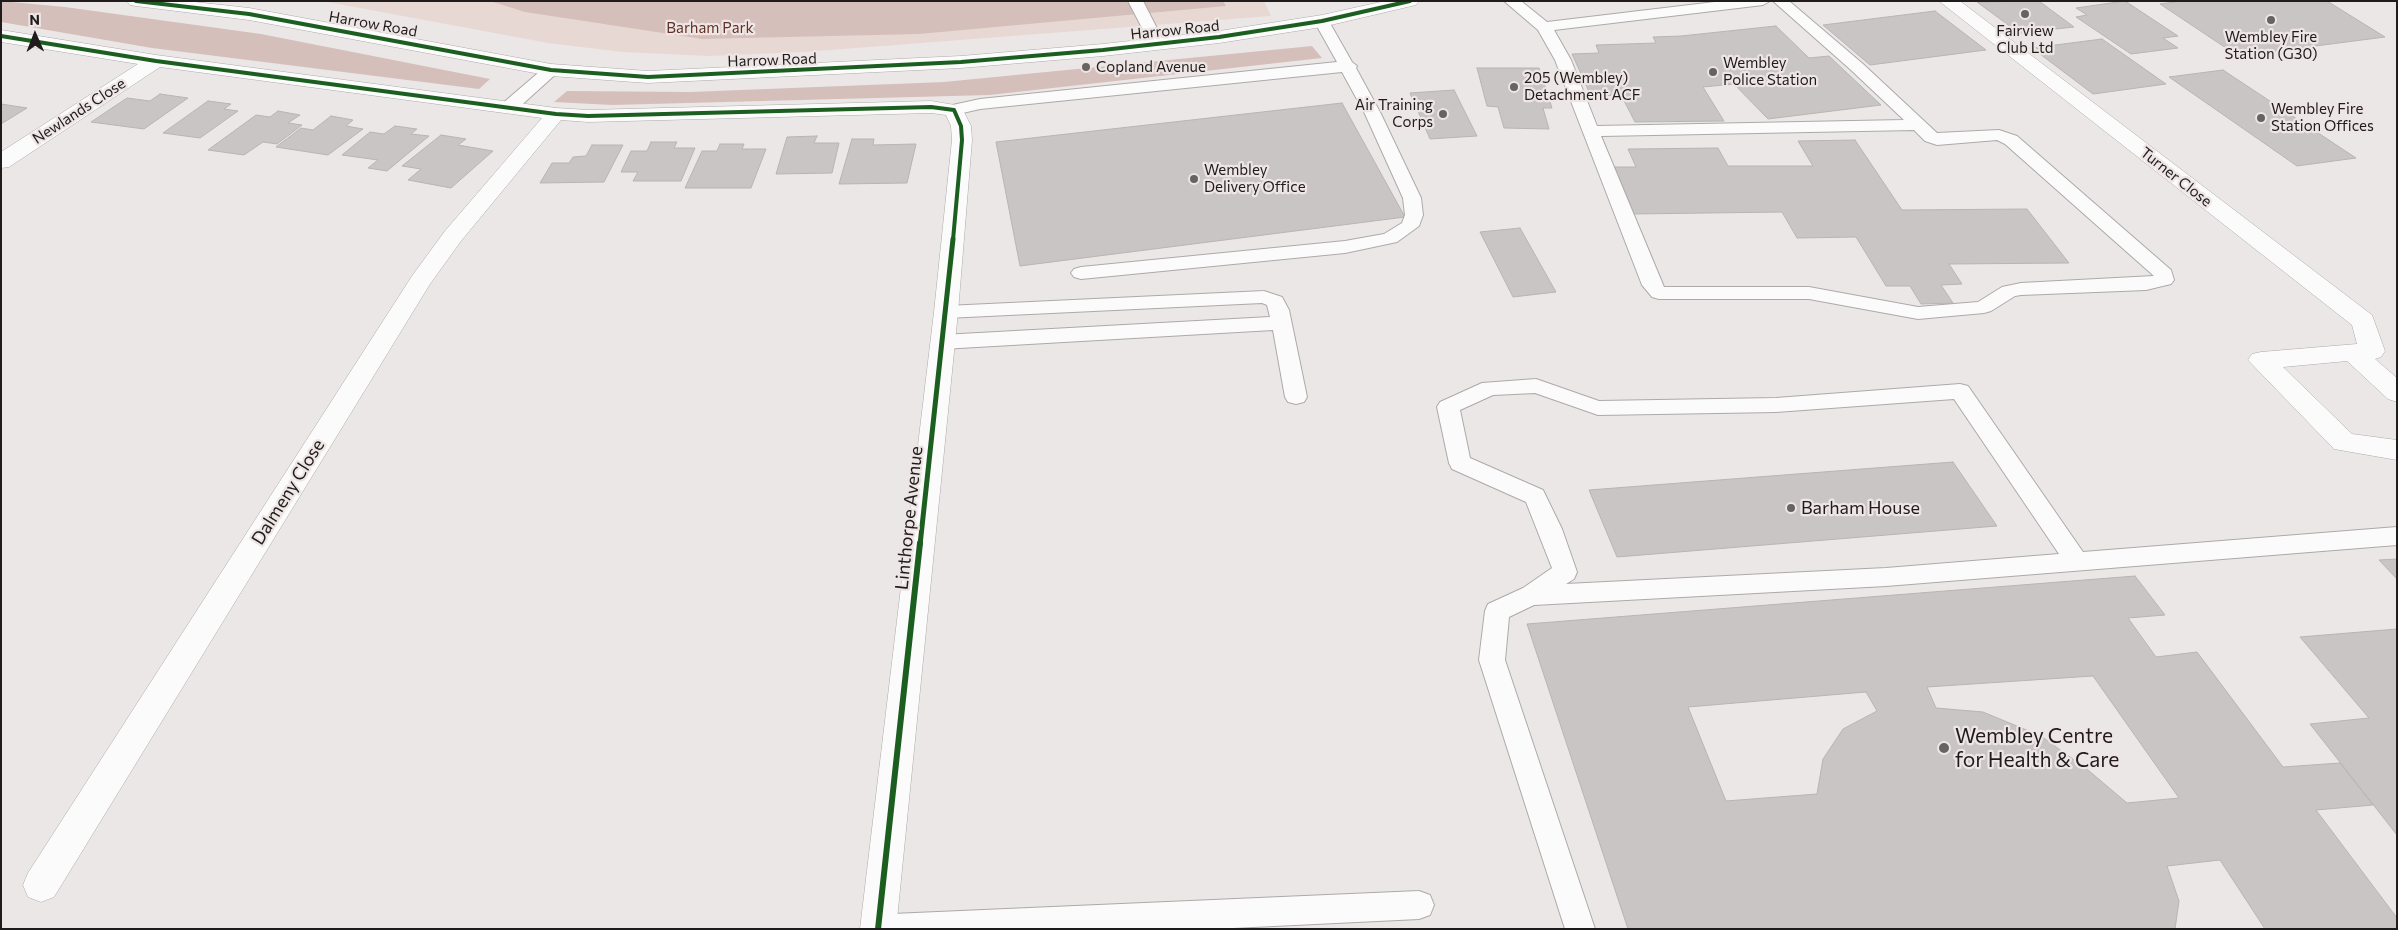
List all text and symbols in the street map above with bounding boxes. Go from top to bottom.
street label: Harrow Road [327,7,419,41]
marker: Fairview Club Ltd [2019,8,2031,20]
north arrow [10,10,60,60]
text: N [29,11,40,28]
marker: Wembley Fire Station (G30) [2265,14,2277,26]
street label: Harrow Road [1130,16,1220,44]
park label: Barham Park [666,19,754,37]
place label: Fairview Club Ltd [1996,22,2054,57]
place label: Wembley Fire Station (G30) [2225,28,2317,63]
street label: Harrow Road [727,49,817,71]
place label: Wembley Police Station [1723,54,1817,89]
place label: Copland Avenue [1096,58,1206,76]
marker: Copland Avenue [1080,61,1092,73]
marker: Wembley Police Station [1707,66,1719,78]
place label: 205 (Wembley) Detachment ACF [1524,69,1640,104]
street label: Newlands Close [29,74,129,148]
marker: 205 (Wembley) Detachment ACF [1508,81,1520,93]
place label: Air Training Corps [1355,96,1433,131]
place label: Wembley Fire Station Offices [2271,100,2374,135]
marker: Air Training Corps [1437,108,1449,120]
marker: Wembley Fire Station Offices [2255,112,2267,124]
street label: Turner Close [2137,144,2215,210]
place label: Wembley Delivery Office [1204,161,1306,196]
marker: Wembley Delivery Office [1188,173,1200,185]
street label: Dalmeny Close [247,435,329,549]
street label: Linthorpe Avenue [891,445,927,591]
place label: Barham House [1801,497,1920,519]
marker: Barham House [1785,502,1797,514]
place label: Wembley Centre for Health & Care [1955,723,2119,773]
marker: Wembley Centre for Health & Care [1937,741,1951,755]

